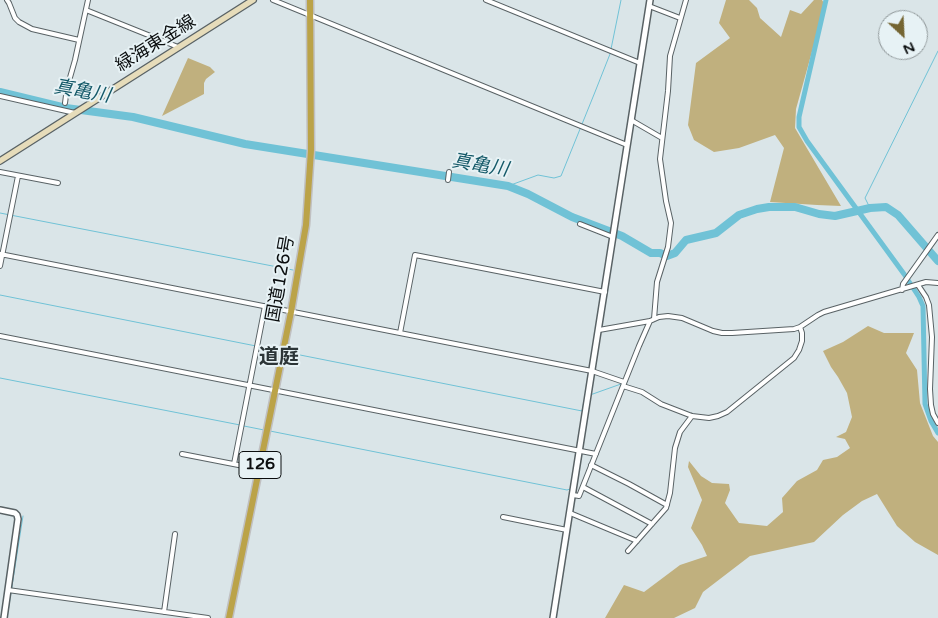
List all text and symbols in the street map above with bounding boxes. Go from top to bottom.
north arrow [878,10,928,60]
street label: 緑海東金線 [112,11,200,77]
text: N [900,38,918,58]
water label: 真亀川 [52,76,112,108]
water label: 真亀川 [450,150,510,182]
street label: 国道126号 [263,234,299,324]
district label: 道庭 [259,346,299,370]
road number: 126 [239,452,281,478]

